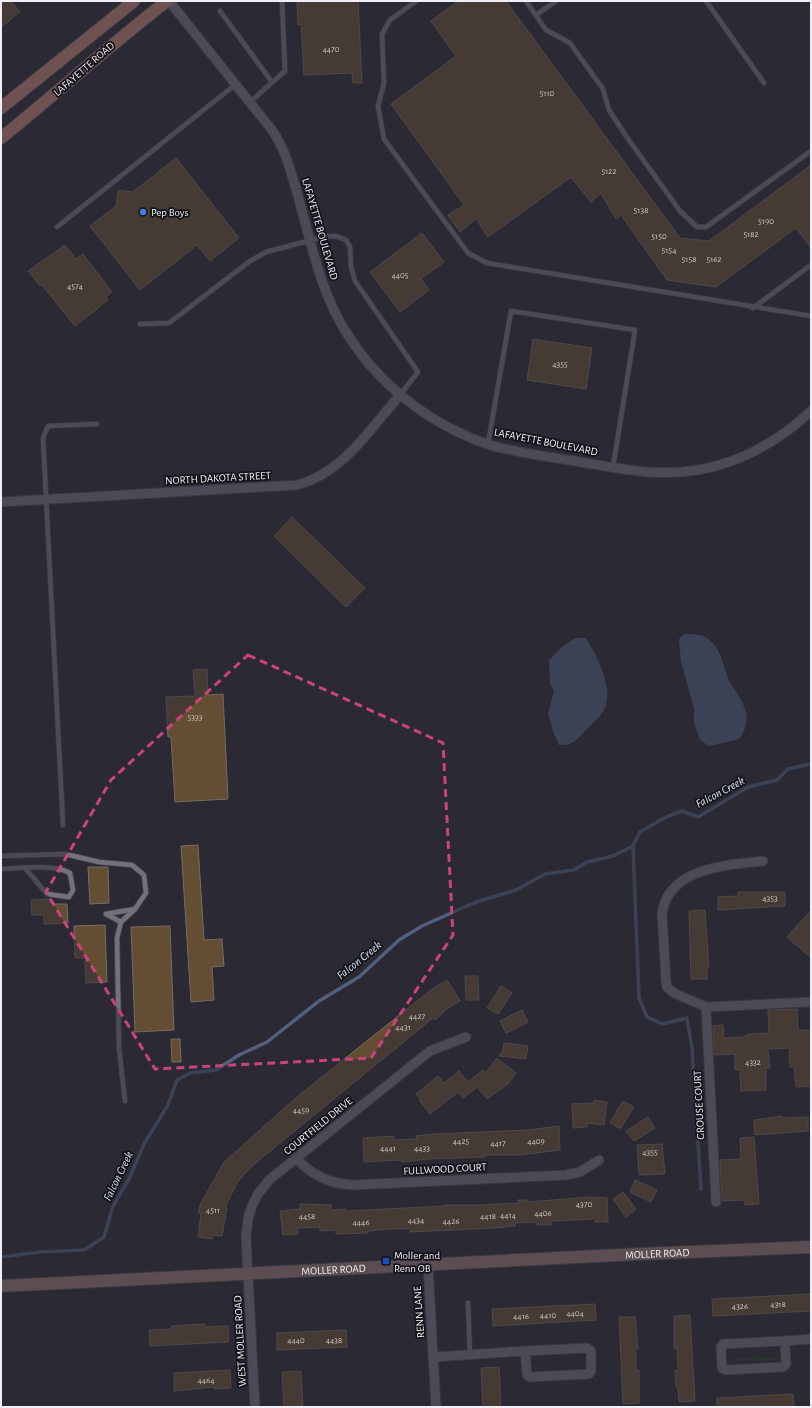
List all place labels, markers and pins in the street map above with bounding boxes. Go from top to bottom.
marker: Pep Boys [138,207,148,217]
place label: Pep Boys [151,207,189,218]
place label: Moller and Renn OB [394,1250,440,1274]
marker: Moller and Renn OB [381,1256,391,1266]

